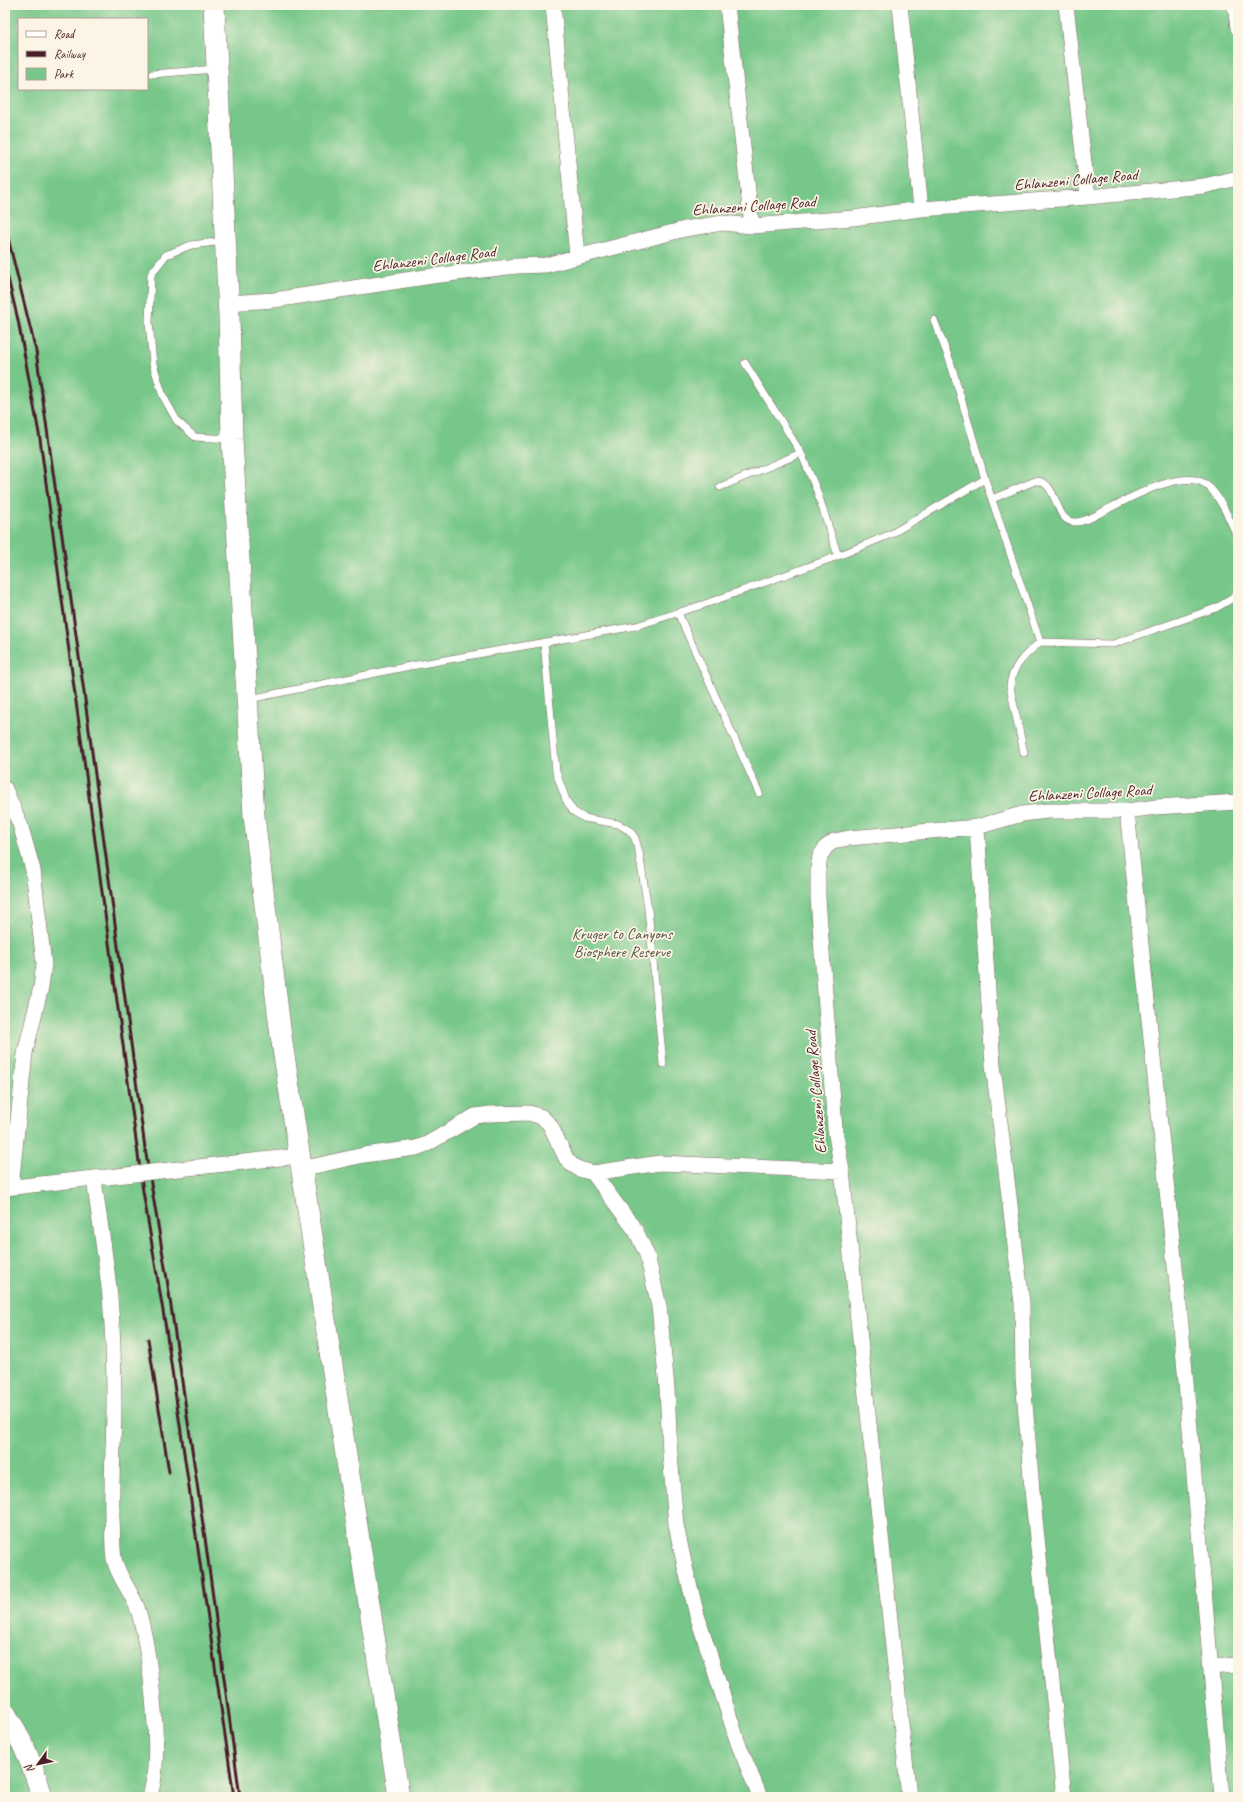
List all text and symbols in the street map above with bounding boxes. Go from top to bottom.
legend [18,18,148,90]
text: Road [54,26,76,42]
text: Railway [54,46,86,62]
text: Park [54,66,75,82]
street label: Ehlanzeni Collage Road [1014,164,1141,195]
street label: Ehlanzeni Collage Road [692,192,819,220]
street label: Ehlanzeni Collage Road [371,241,499,276]
street label: Ehlanzeni Collage Road [1028,780,1155,806]
park label: Kruger to Canyons Biosphere Reserve [572,924,674,962]
street label: Ehlanzeni Collage Road [800,1027,831,1154]
north arrow [18,1744,58,1784]
text: N [21,1761,37,1776]

